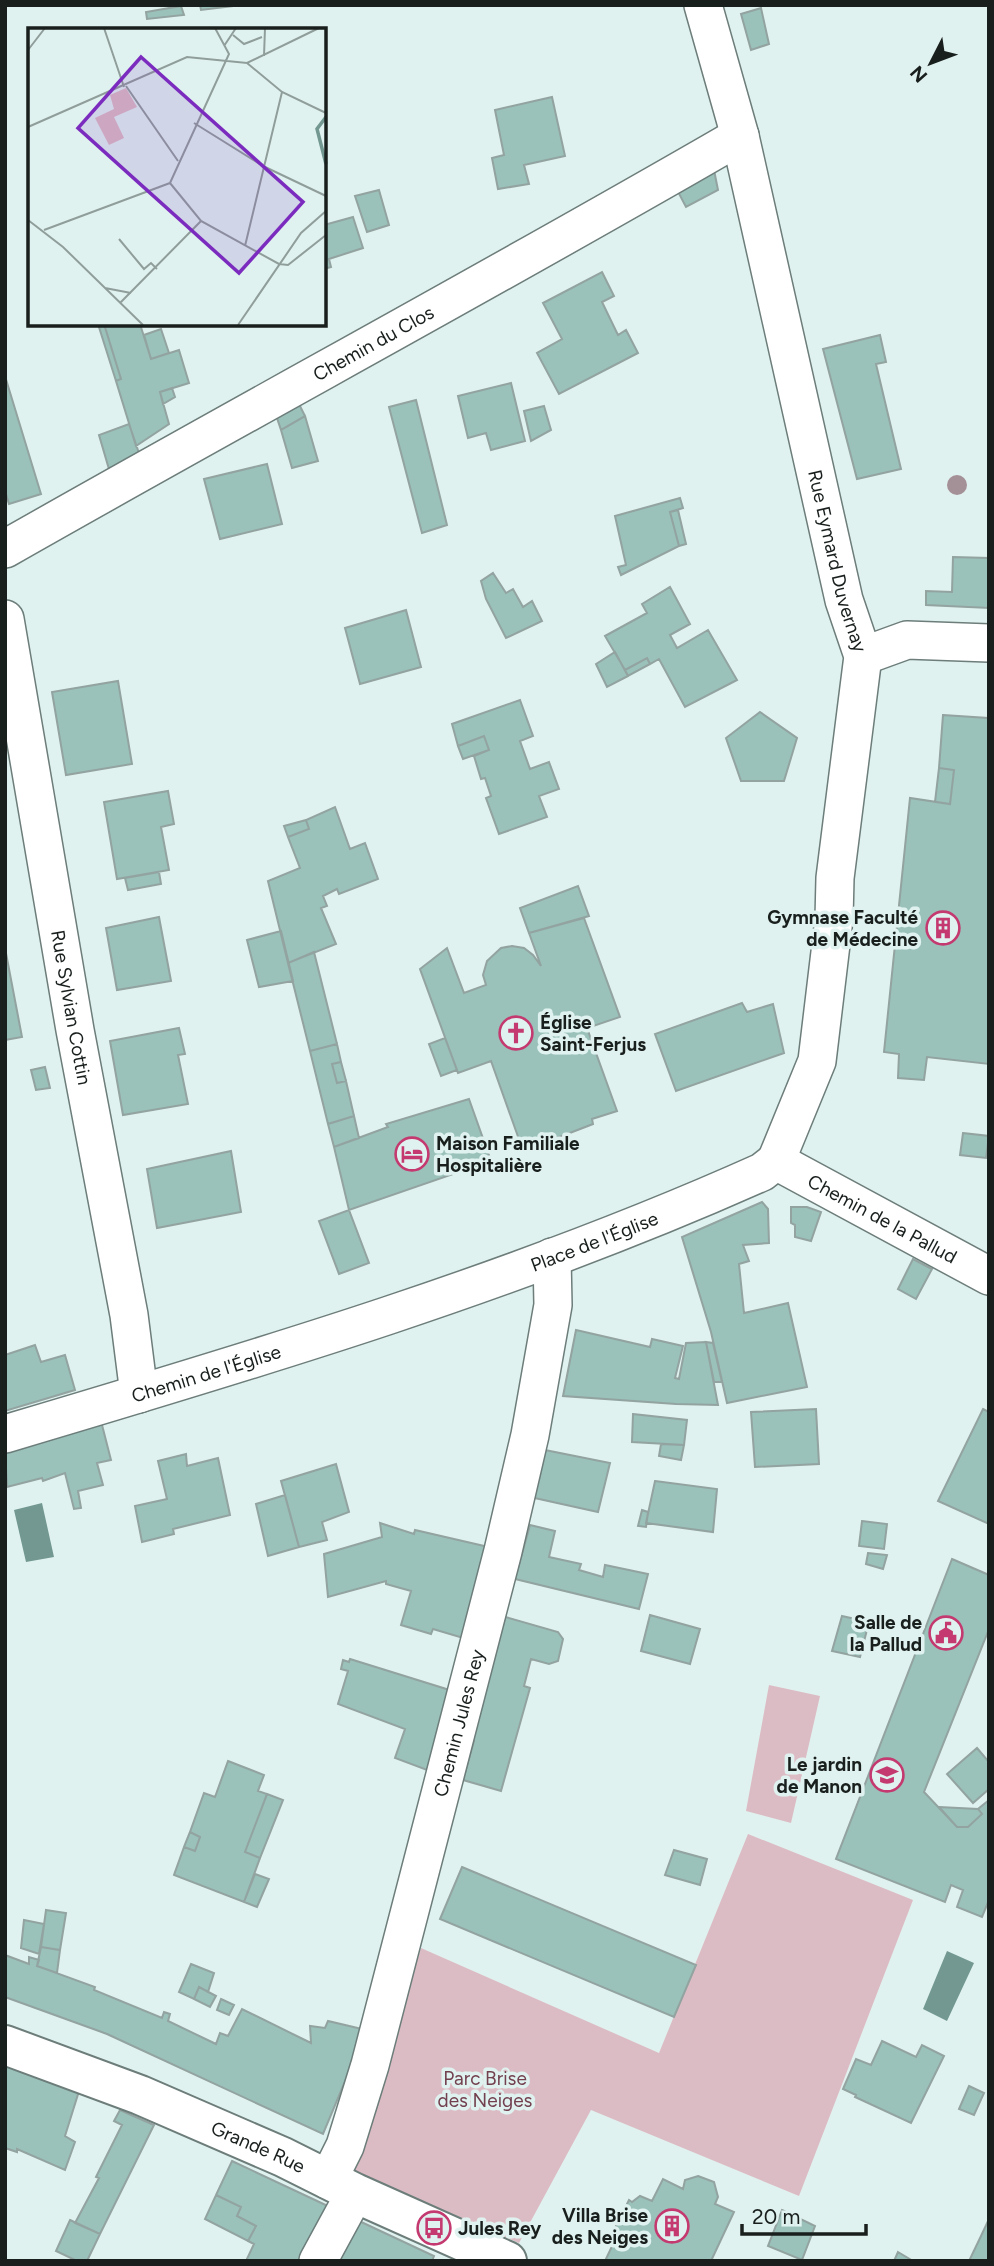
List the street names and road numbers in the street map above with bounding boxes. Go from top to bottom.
street label: Chemin du Clos [309,301,438,386]
street label: Rue Eymard Duvernay [803,468,872,655]
street label: Rue Sylvian Cottin [46,928,96,1087]
street label: Chemin de la Pallud [804,1169,961,1268]
street label: Place de l'Église [527,1207,661,1277]
street label: Chemin de l'Église [129,1340,284,1408]
street label: Chemin Jules Rey [429,1647,489,1799]
street label: Grande Rue [208,2116,309,2178]

